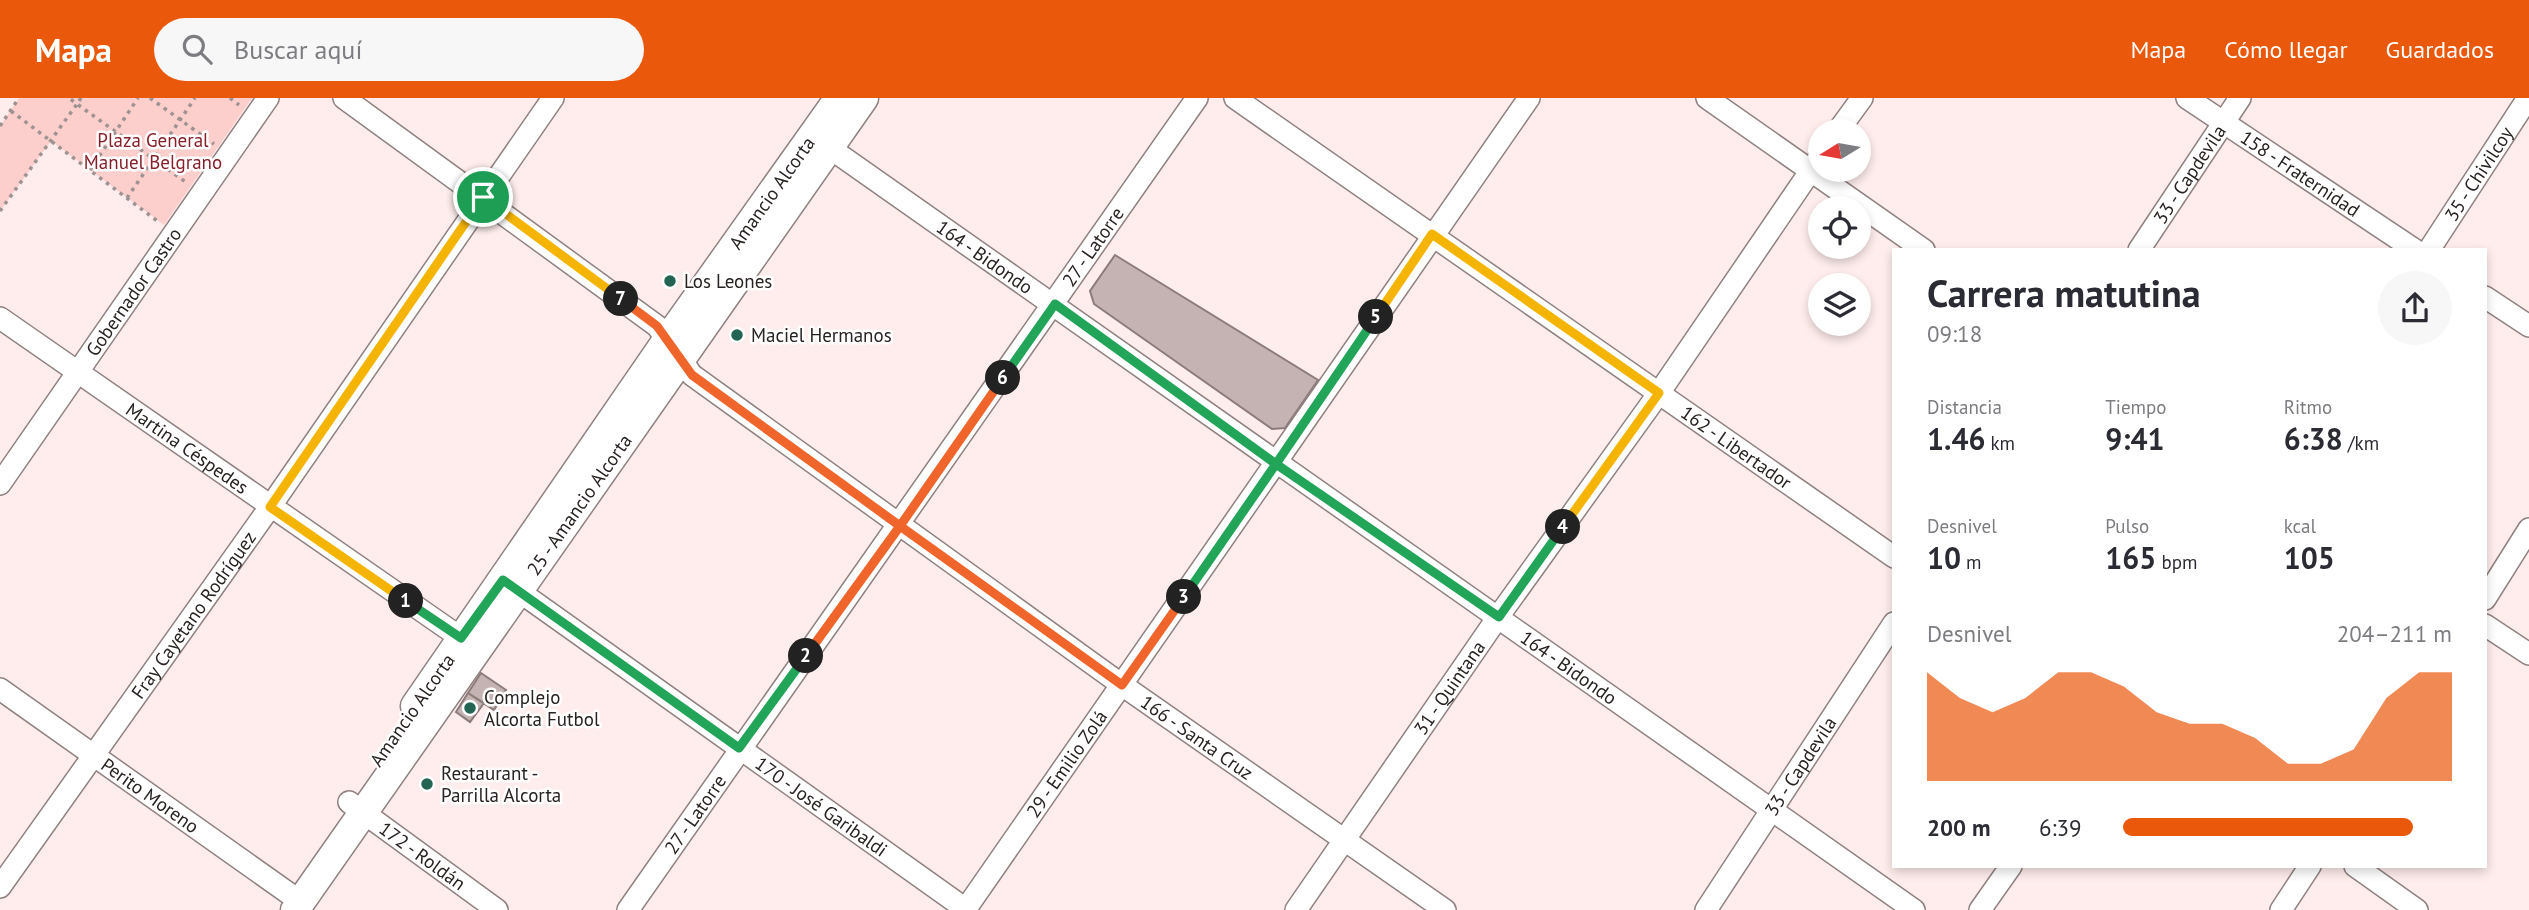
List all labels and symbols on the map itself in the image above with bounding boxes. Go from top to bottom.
north arrow [1808,119,1871,182]
street label: 33 - Capdevila [2148,120,2231,228]
street label: 35 - Chivilcoy [2439,122,2518,225]
street label: 158 - Fraternidad [2236,125,2364,222]
park label: Plaza General Manuel Belgrano [84,128,222,174]
street label: Amancio Alcorta [723,132,820,254]
pin [453,167,513,227]
street label: 27 - Latorre [1057,202,1129,291]
street label: 164 - Bidondo [932,215,1038,299]
street label: Gobernador Castro [81,223,186,361]
place label: Los Leones [684,269,772,293]
marker: Los Leones [662,273,678,289]
pin: 7 [604,282,638,316]
pin: 5 [1358,300,1394,334]
place label: Maciel Hermanos [751,323,892,347]
marker: Maciel Hermanos [729,327,745,343]
pin: 6 [986,360,1020,396]
street label: Martina Céspedes [121,397,253,499]
street label: 162 - Libertador [1676,400,1797,494]
street label: 25 - Amancio Alcorta [521,429,637,580]
pin: 4 [1546,510,1580,544]
street label: Fray Cayetano Rodríguez [126,526,261,703]
pin: 3 [1166,580,1202,614]
pin: 1 [388,584,424,618]
street label: 164 - Bidondo [1516,625,1622,710]
street label: 31 - Quintana [1408,636,1490,739]
pin: 2 [788,638,824,674]
street label: Amancio Alcorta [364,649,460,771]
place label: Complejo Alcorta Futbol [484,685,600,731]
street label: 166 - Santa Cruz [1136,690,1258,785]
marker: Complejo Alcorta Futbol [462,700,478,716]
street label: 29 - Emilio Zolá [1021,705,1112,822]
street label: 33 - Capdevila [1759,712,1841,820]
street label: 170 - José Garibaldi [751,751,892,862]
street label: Perito Moreno [96,752,204,838]
place label: Restaurant - Parrilla Alcorta [441,761,561,807]
street label: 27 - Latorre [659,770,731,859]
marker: Restaurant - Parrilla Alcorta [419,776,435,792]
street label: 172 - Roldán [375,816,470,895]

